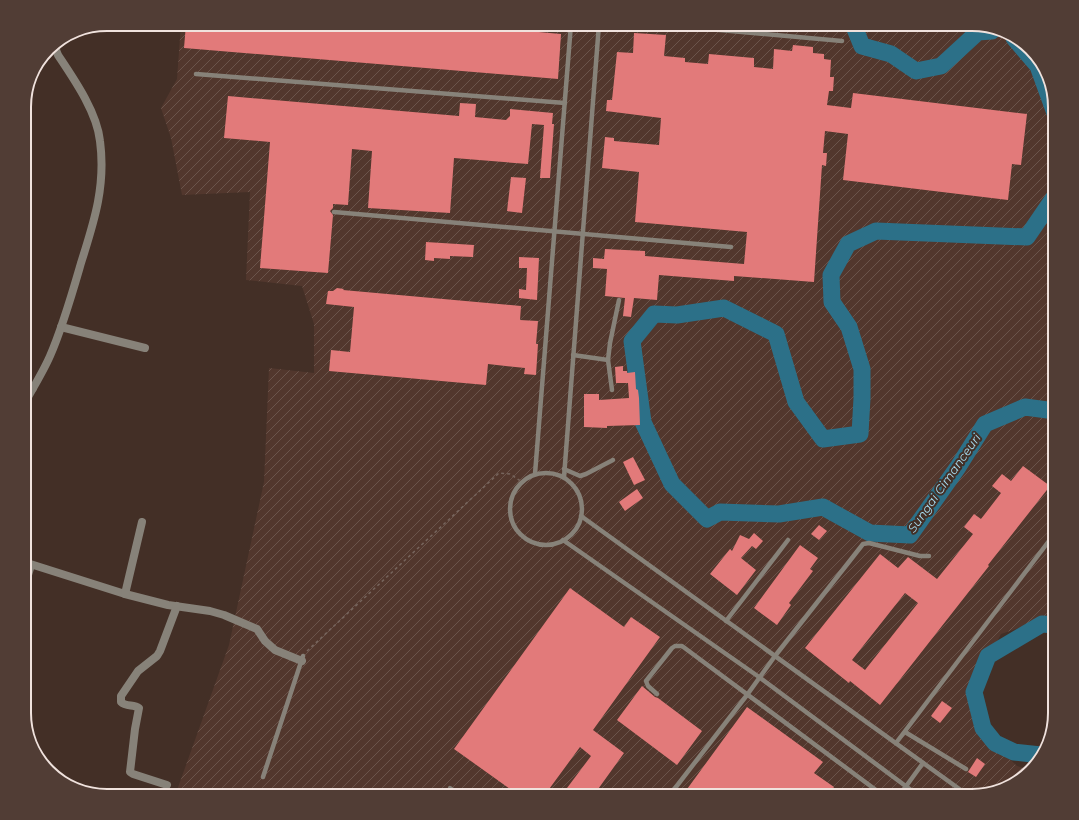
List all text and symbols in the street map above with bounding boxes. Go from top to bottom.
water label: Sungai Cimanceuri [904,430,984,535]

